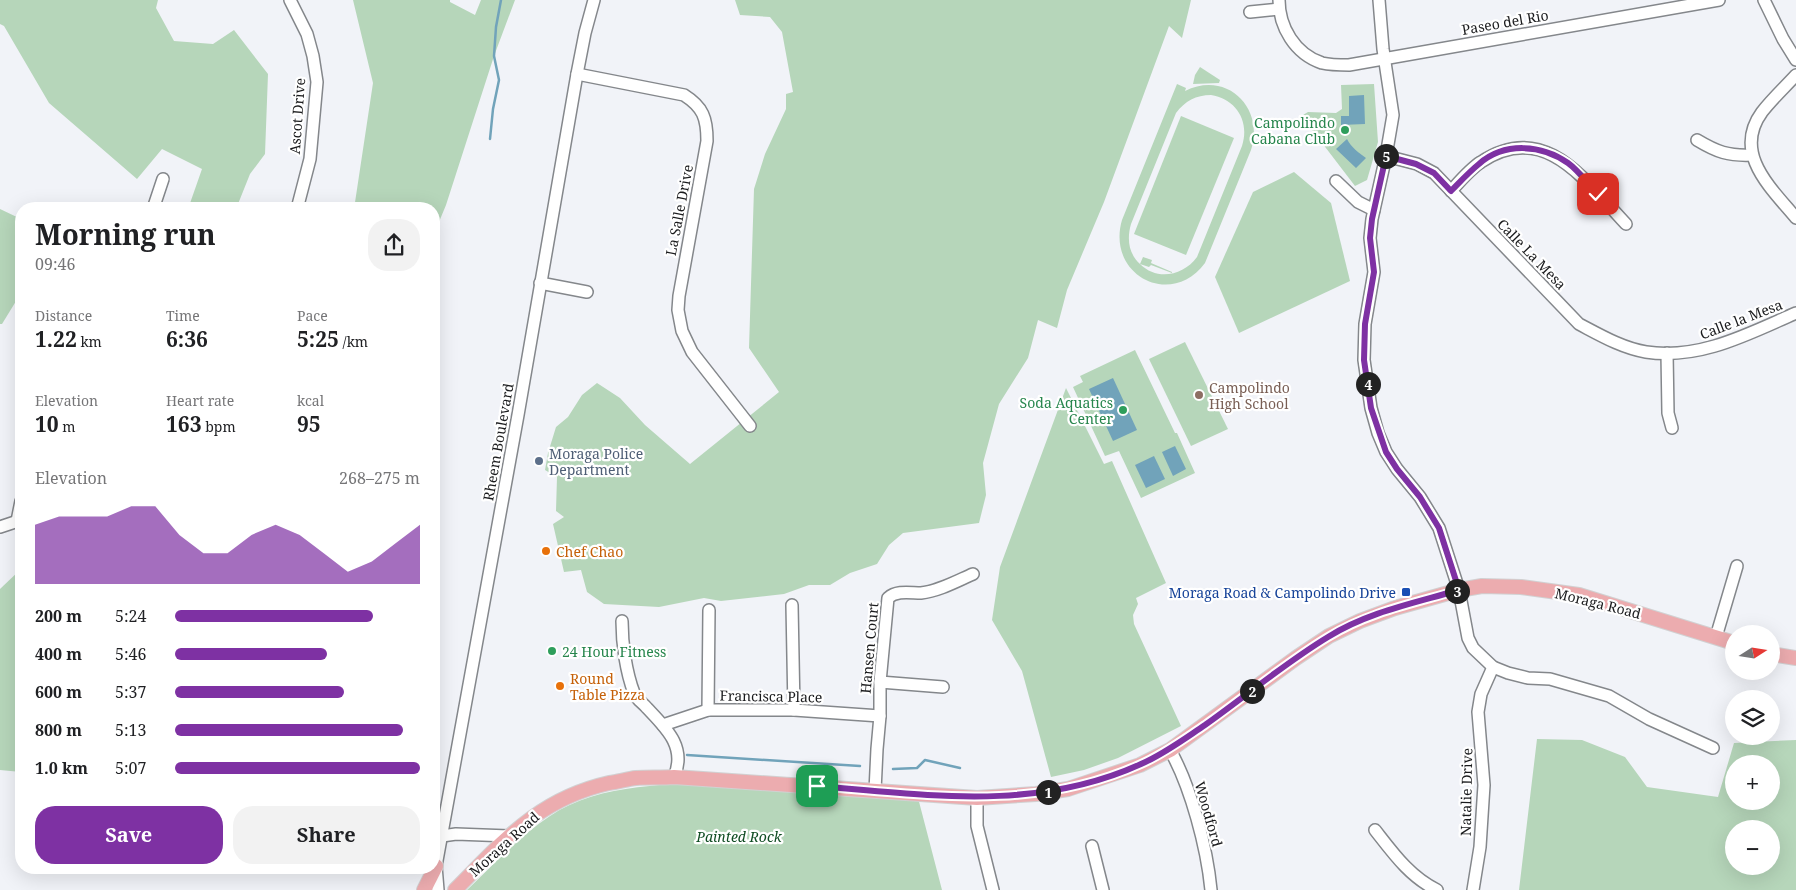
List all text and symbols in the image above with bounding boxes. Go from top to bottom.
street label: Paseo del Rio [1460,5,1550,39]
street label: Ascot Drive [285,77,309,155]
place label: Campolindo Cabana Club [1251,113,1335,148]
marker: Campolindo Cabana Club [1339,124,1351,136]
pin: 5 [1374,144,1398,168]
text: 5 [1383,147,1390,166]
street label: La Salle Drive [661,163,697,257]
pin [1577,173,1619,215]
icon: check [1584,180,1612,208]
text: Morning run [35,215,216,253]
street label: Calle La Mesa [1493,215,1571,294]
button: share [368,219,420,271]
text: 09:46 [35,253,75,275]
street label: Calle la Mesa [1697,295,1785,343]
text: Distance [35,306,92,325]
text: Time [166,306,200,325]
text: Pace [297,306,328,325]
text: 1.22 [35,325,77,353]
text: 6:36 [166,325,208,353]
text: 5:25 [297,325,339,353]
text: km [77,332,102,351]
text: /km [339,332,368,351]
pin: 4 [1356,372,1380,396]
text: 4 [1365,375,1372,394]
place label: Campolindo High School [1209,378,1290,413]
street label: Rheem Boulevard [478,381,518,502]
marker: Campolindo High School [1193,389,1205,401]
text: Elevation [35,391,98,410]
text: Heart rate [166,391,234,410]
text: kcal [297,391,324,410]
place label: Soda Aquatics Center [1020,393,1113,428]
marker: Soda Aquatics Center [1117,404,1129,416]
text: 10 [35,410,59,438]
text: 163 [166,410,202,438]
text: 95 [297,410,321,438]
text: m [59,417,76,436]
text: bpm [202,417,236,436]
place label: Moraga Police Department [549,444,643,479]
marker: Moraga Police Department [533,455,545,467]
text: Elevation [35,467,107,489]
text: 268–275 m [339,467,420,489]
place label: Chef Chao [556,542,623,561]
marker: Chef Chao [540,545,552,557]
pin: 3 [1444,578,1470,604]
text: 3 [1454,582,1461,601]
place label: Moraga Road & Campolindo Drive [1169,583,1396,602]
street label: Moraga Road [1553,583,1643,623]
marker: Moraga Road & Campolindo Drive [1400,586,1412,598]
street label: Hansen Court [856,601,882,694]
text: 200 m [35,605,82,627]
text: 5:24 [115,605,146,627]
north arrow [1725,625,1780,680]
map controls [1725,625,1780,875]
place label: 24 Hour Fitness [562,642,666,661]
text: 400 m [35,643,82,665]
text: 5:46 [115,643,146,665]
marker: 24 Hour Fitness [546,645,558,657]
place label: Round Table Pizza [570,669,645,704]
pin: 2 [1240,678,1264,704]
marker: Round Table Pizza [554,680,566,692]
text: 600 m [35,681,82,703]
text: 5:37 [115,681,146,703]
text: 2 [1249,682,1256,701]
street label: Francisca Place [720,686,822,706]
button: layers [1725,690,1780,745]
text: 800 m [35,719,82,741]
text: 5:13 [115,719,146,741]
street label: Natalie Drive [1456,748,1476,836]
button: + [1725,755,1780,810]
text: 1.0 km [35,757,88,779]
text: 5:07 [115,757,146,779]
pin [796,765,838,807]
icon: arrive [803,772,831,800]
street label: Woodford [1191,779,1227,849]
pin: 1 [1036,780,1060,804]
text: 1 [1045,783,1052,802]
button: Save [35,806,223,864]
button: Share [233,806,420,864]
street label: Moraga Road [465,807,543,881]
button: − [1725,820,1780,875]
park label: Painted Rock [695,827,783,846]

